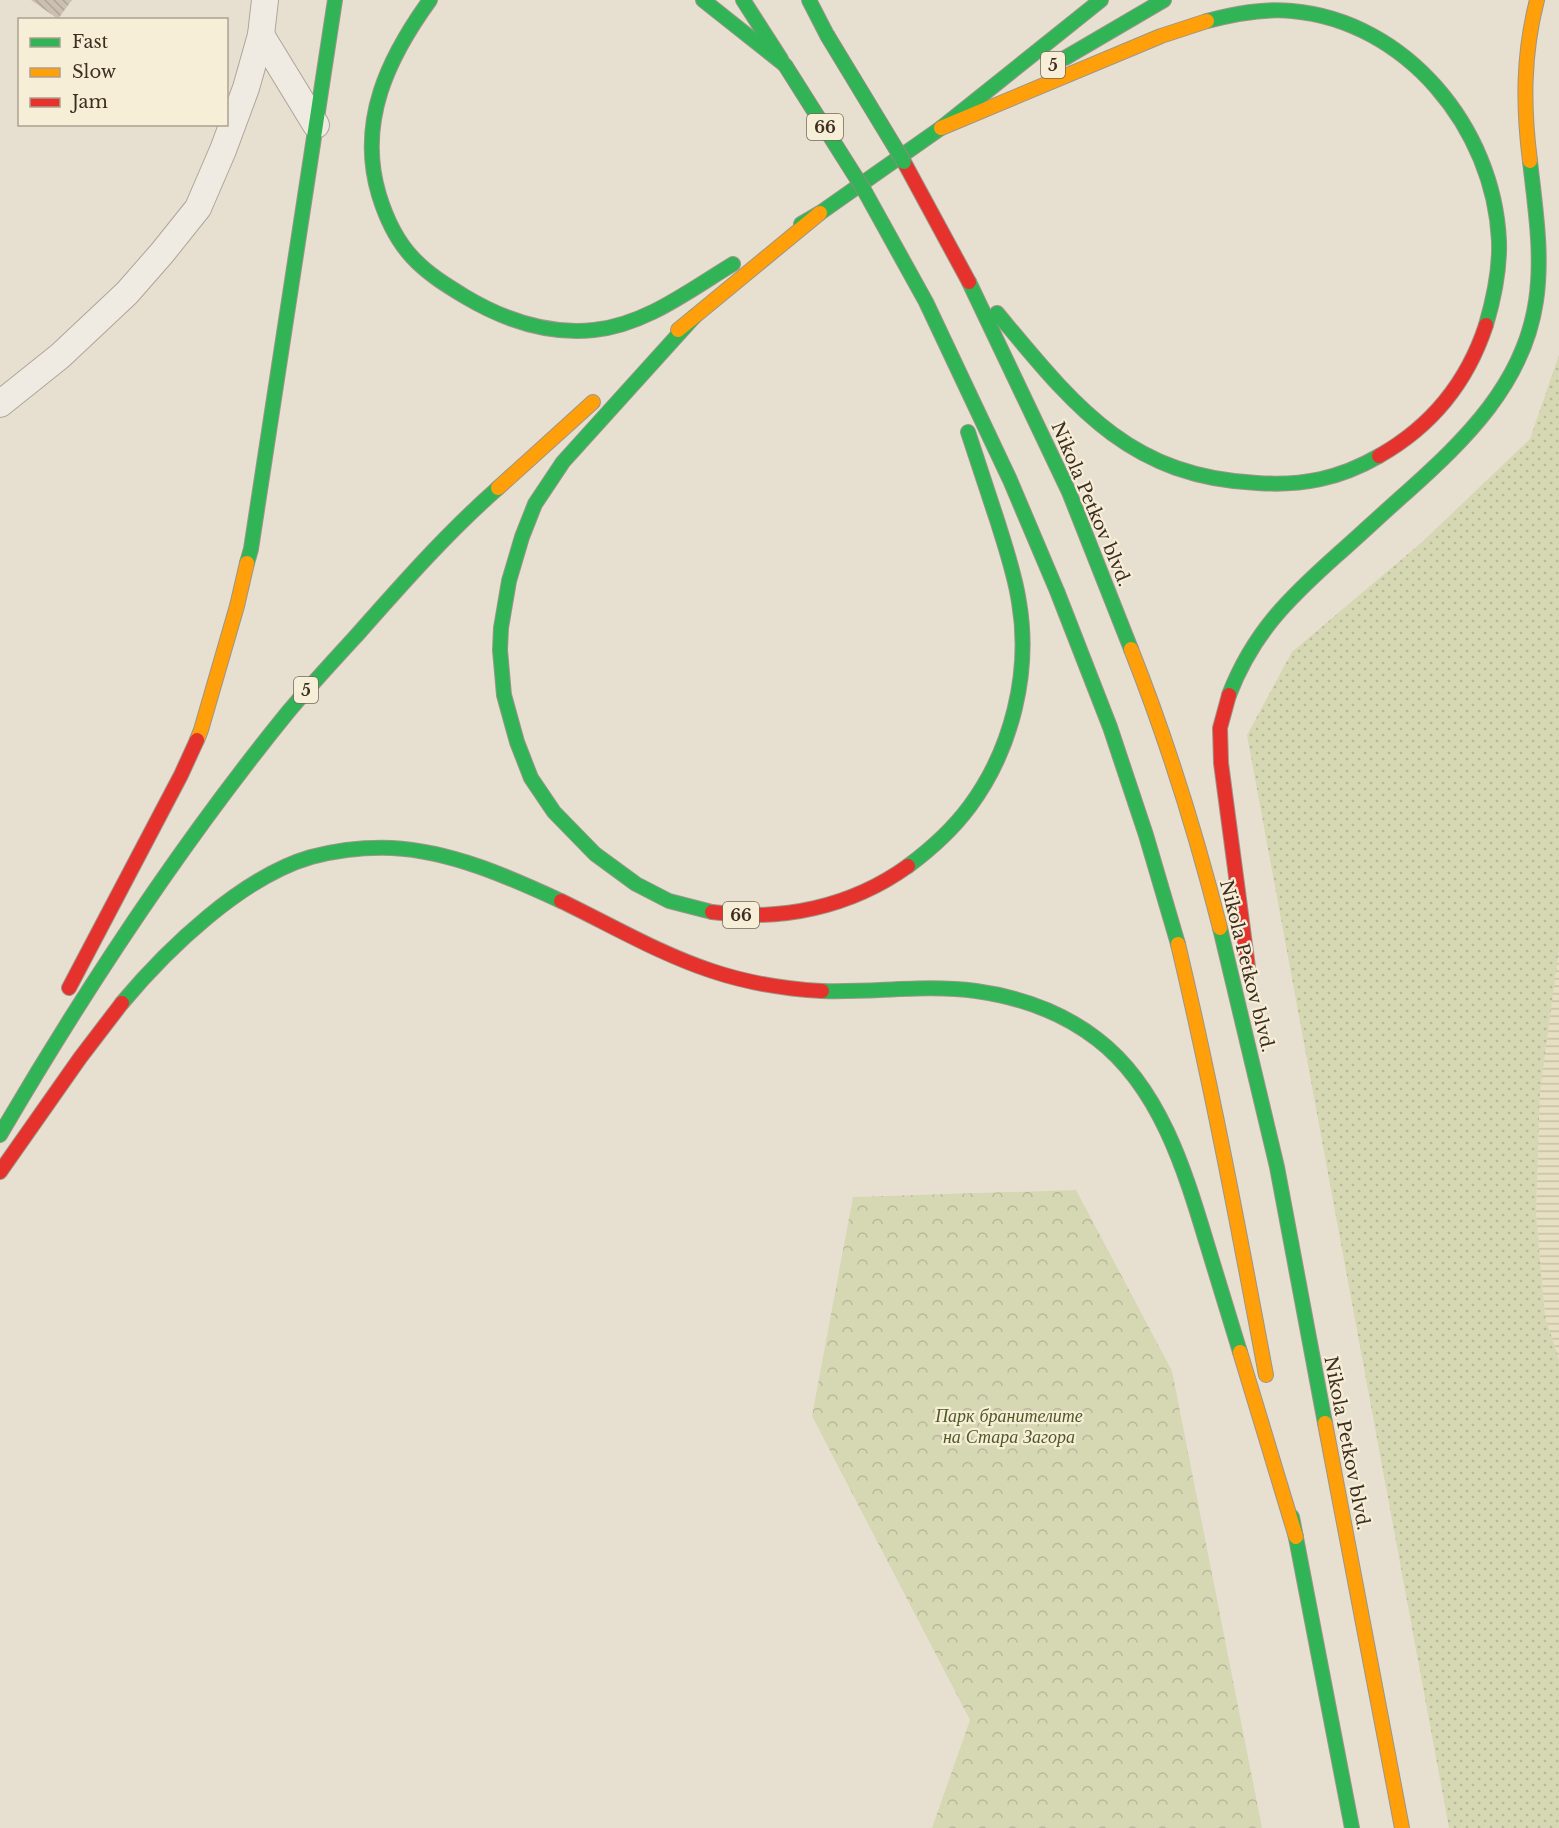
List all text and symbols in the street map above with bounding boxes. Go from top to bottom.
legend [18,18,228,126]
text: Fast [72,31,109,53]
road number: 5 [1041,52,1065,78]
text: Slow [72,61,117,83]
text: Jam [70,91,108,113]
road number: 66 [807,114,843,140]
street label: Nikola Petkov blvd. [1046,418,1136,590]
road number: 5 [294,677,318,703]
street label: Nikola Petkov blvd. [1215,878,1279,1054]
road number: 66 [723,902,759,928]
street label: Nikola Petkov blvd. [1319,1354,1375,1532]
park label: Парк бранителите на Стара Загора [934,1405,1083,1448]

